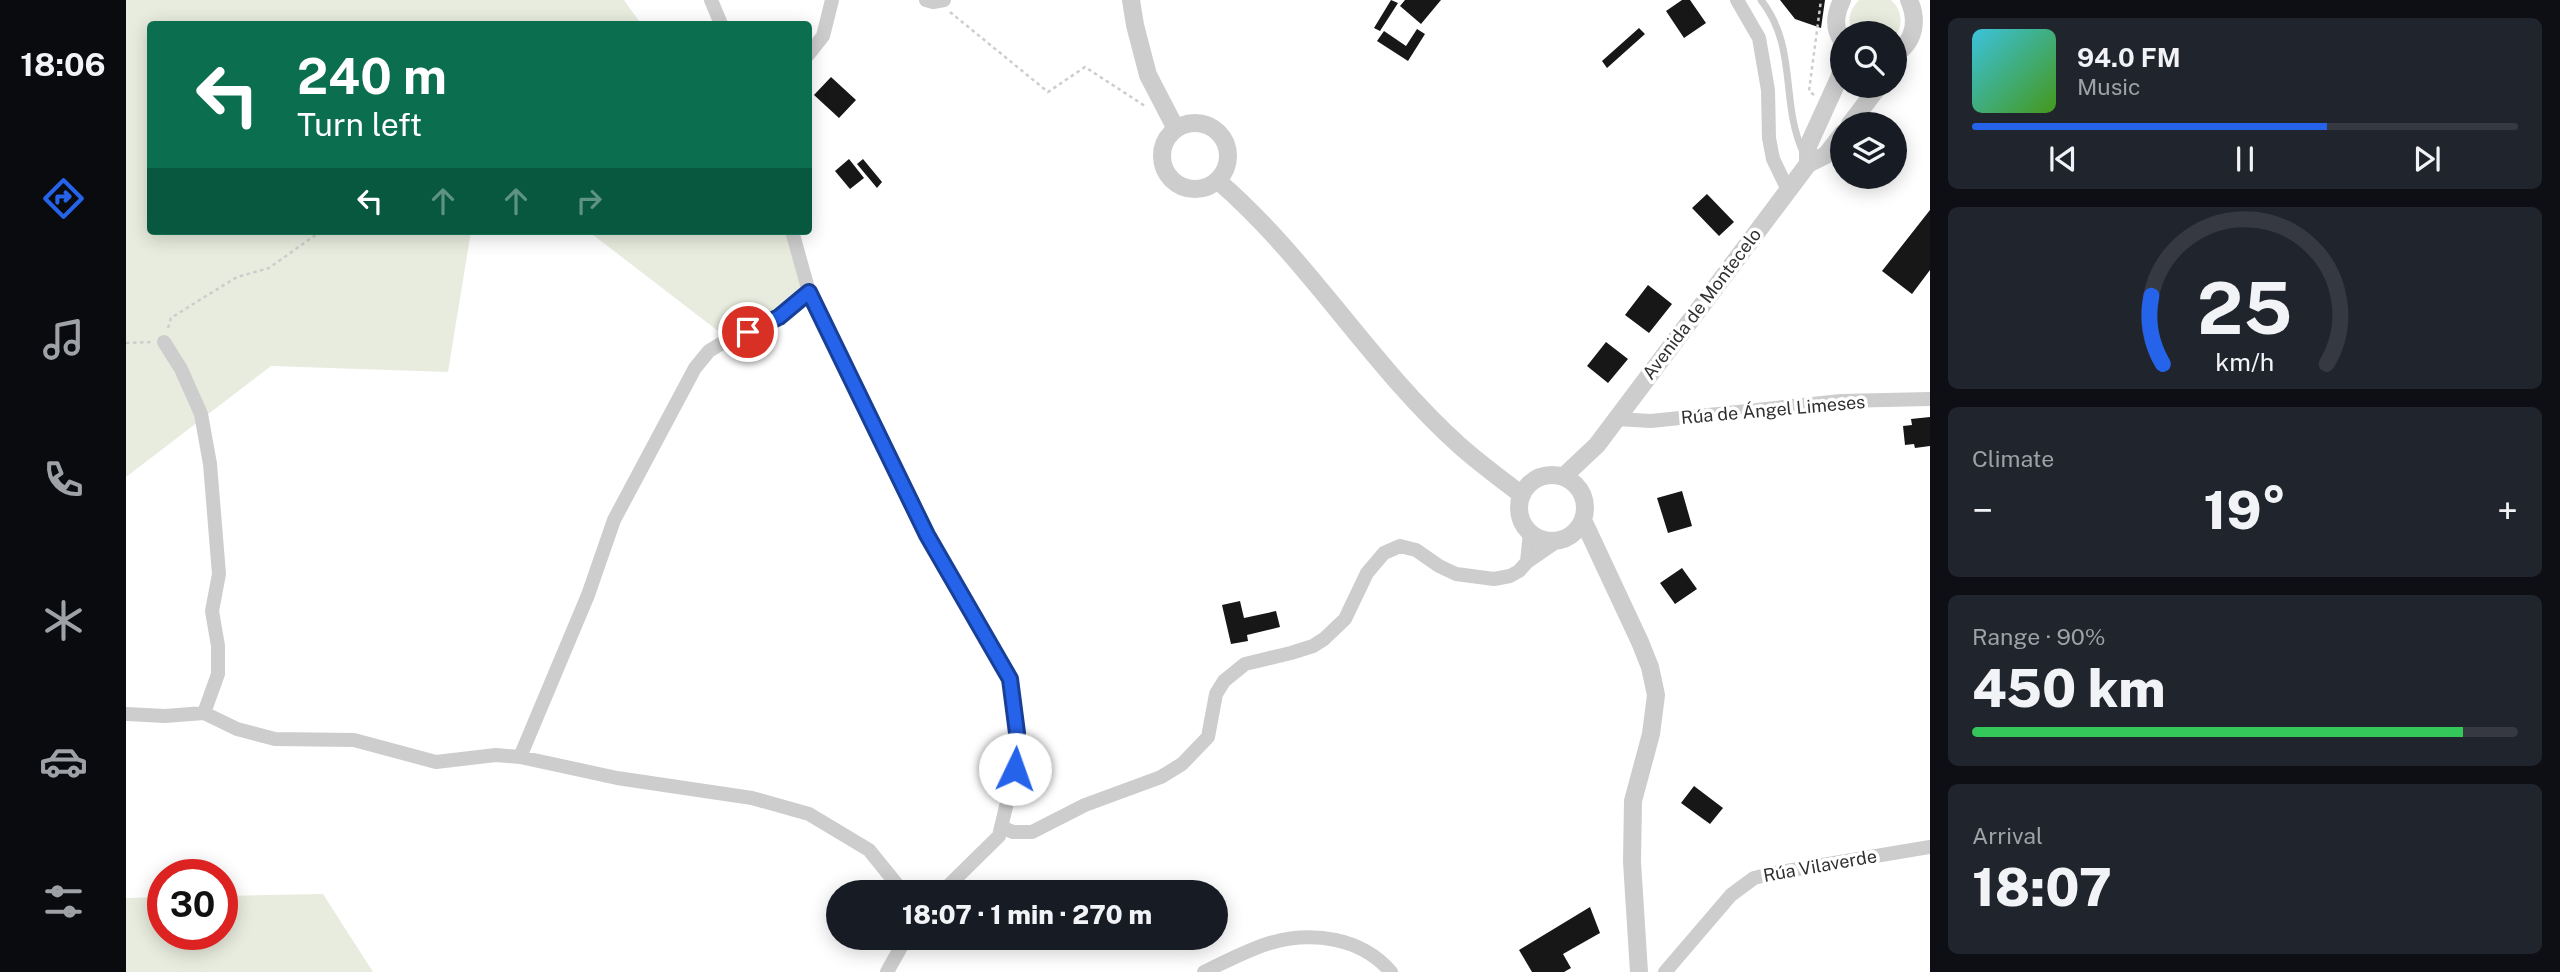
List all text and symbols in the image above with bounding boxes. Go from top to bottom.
map controls [1830,21,1907,189]
button: search [1830,21,1907,98]
text: 94.0 FM [2077,42,2181,73]
text: 18:06 [20,46,106,83]
text: 240 m [297,47,447,105]
icon: left [182,49,273,140]
text: Music [2077,73,2141,100]
text: Turn left [297,106,422,143]
button: layers [1830,112,1907,189]
icon: previous [2044,140,2082,178]
icon: pause [2226,140,2264,178]
icon: next [2408,140,2446,178]
icon: directions [39,174,88,223]
icon: left [351,182,389,220]
icon: ahead [424,182,462,220]
icon: ahead [497,182,535,220]
icon: right [570,182,608,220]
street label: Avenida de Montecelo [1638,224,1765,383]
text: 25 [2197,265,2293,350]
pin [718,302,778,362]
icon: arrive [729,313,767,351]
icon: music [39,315,88,364]
text: km/h [2216,346,2274,376]
street label: Rúa de Ángel Limeses [1680,390,1866,428]
text: Climate [1972,445,2054,472]
icon: phone [39,455,88,504]
text: 19° [2204,480,2286,541]
text: − [1972,488,1993,533]
text: + [2497,488,2518,533]
icon: climate [39,596,88,645]
text: Range · 90% [1972,623,2106,650]
text: 450 km [1972,658,2166,719]
position arrow [978,732,1052,806]
icon: car [39,737,88,786]
text: Arrival [1972,822,2043,849]
street label: Rúa Vilaverde [1761,845,1878,886]
text: 18:07 [1972,857,2112,918]
speed limit sign: 30 [147,859,238,950]
icon: filters [39,877,88,926]
text: 18:07 · 1 min · 270 m [902,899,1152,930]

